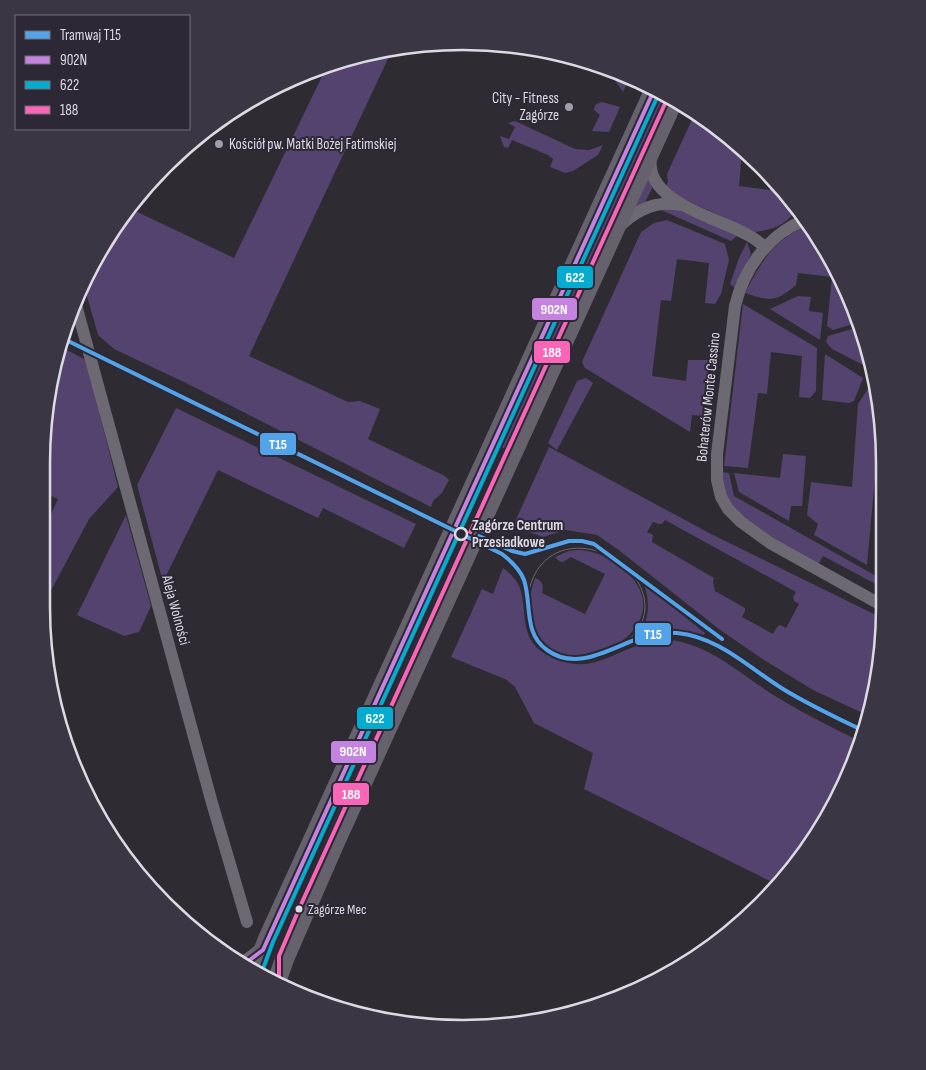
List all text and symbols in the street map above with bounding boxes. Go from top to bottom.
legend [15,15,190,130]
text: Tramwaj T15 [60,26,121,45]
text: 902N [60,51,87,70]
text: 622 [60,76,79,95]
place label: City - Fitness Zagórze [492,89,559,125]
text: 188 [60,101,78,120]
marker: City - Fitness Zagórze [563,101,575,113]
place label: Kościół pw. Matki Bożej Fatimskiej [229,135,397,154]
marker: Kościół pw. Matki Bożej Fatimskiej [213,138,225,150]
line badge: 622 [556,265,594,289]
text: 622 [566,269,584,286]
line badge: 902N [531,297,578,321]
text: 902N [541,301,567,318]
street label: Bohaterów Monte Cassino [692,331,725,463]
line badge: 188 [533,340,571,364]
text: 188 [543,344,562,361]
line badge: T15 [259,432,297,456]
text: T15 [269,436,287,453]
place label: Zagórze Centrum Przesiadkowe [472,516,563,552]
marker: Zagórze Centrum Przesiadkowe [454,527,468,541]
street label: Aleja Wolności [157,572,194,647]
line badge: T15 [634,622,672,646]
text: T15 [644,626,662,643]
line badge: 622 [356,706,394,730]
text: 622 [366,710,384,727]
line badge: 902N [330,740,377,764]
text: 902N [340,743,366,760]
line badge: 188 [332,782,370,806]
text: 188 [342,786,361,803]
place label: Zagórze Mec [308,901,367,918]
marker: Zagórze Mec [294,904,304,914]

